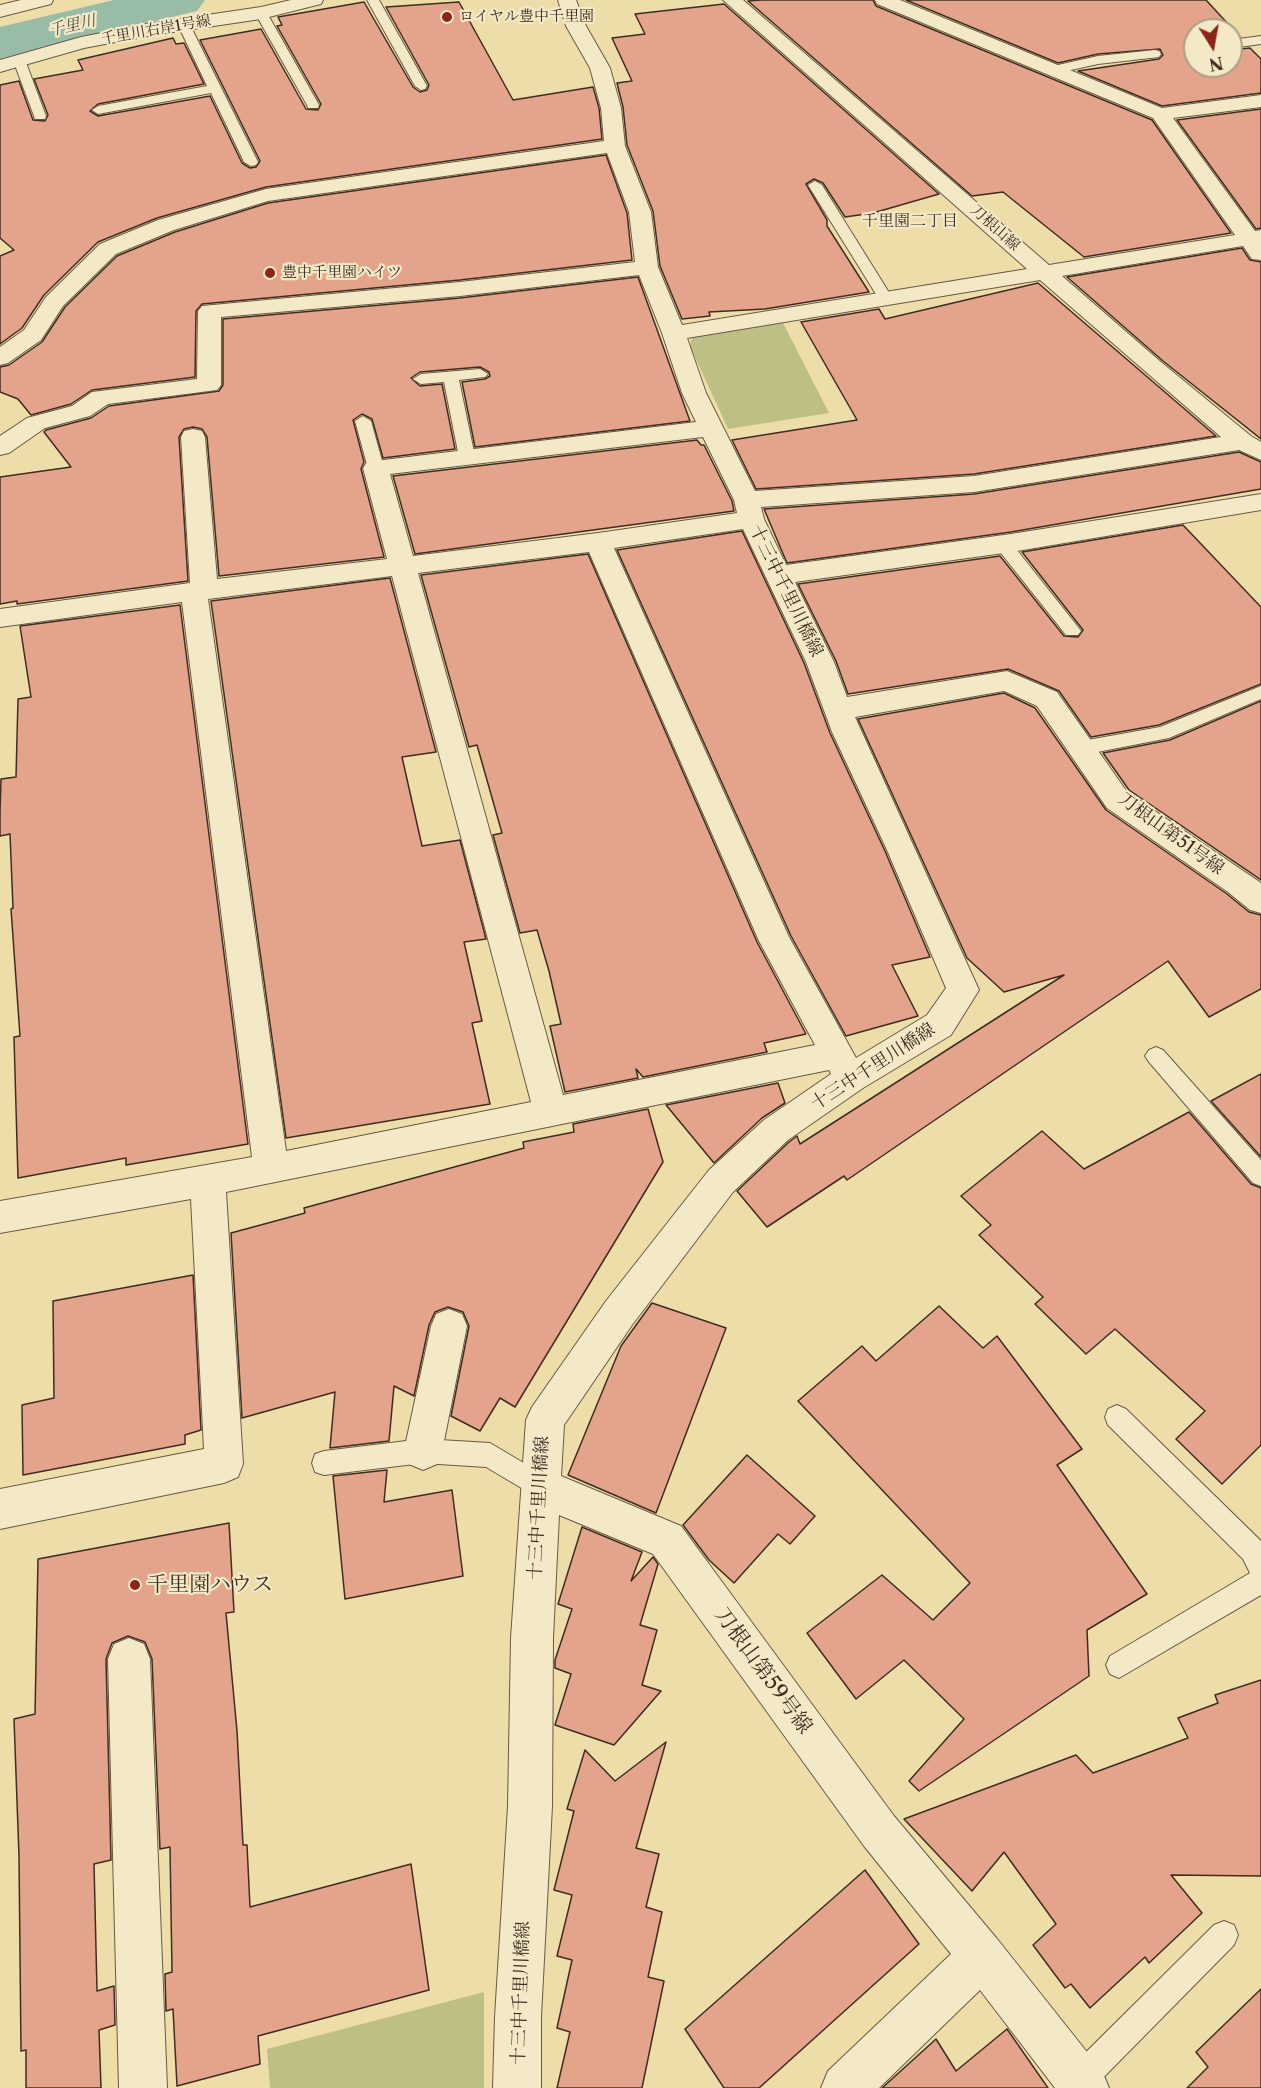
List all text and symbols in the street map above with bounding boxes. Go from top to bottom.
place label: ロイヤル豊中千里園 [459,8,594,26]
marker: ロイヤル豊中千里園 [440,10,454,24]
water label: 千里川 [46,11,98,41]
street label: 千里川右岸1号線 [100,11,212,49]
north arrow [1183,18,1243,78]
text: N [1207,53,1225,75]
street label: 刀根山線 [967,201,1023,255]
district label: 千里園二丁目 [862,211,958,231]
place label: 豊中千里園ハイツ [282,264,402,282]
marker: 豊中千里園ハイツ [263,266,277,280]
street label: 十三中千里川橋線 [745,522,827,660]
street label: 刀根山第51号線 [1114,788,1228,880]
street label: 十三中千里川橋線 [807,1019,939,1115]
street label: 十三中千里川橋線 [524,1436,554,1580]
place label: 千里園ハウス [147,1572,273,1598]
marker: 千里園ハウス [128,1578,142,1592]
street label: 刀根山第59号線 [709,1603,817,1739]
street label: 十三中千里川橋線 [508,1921,534,2065]

